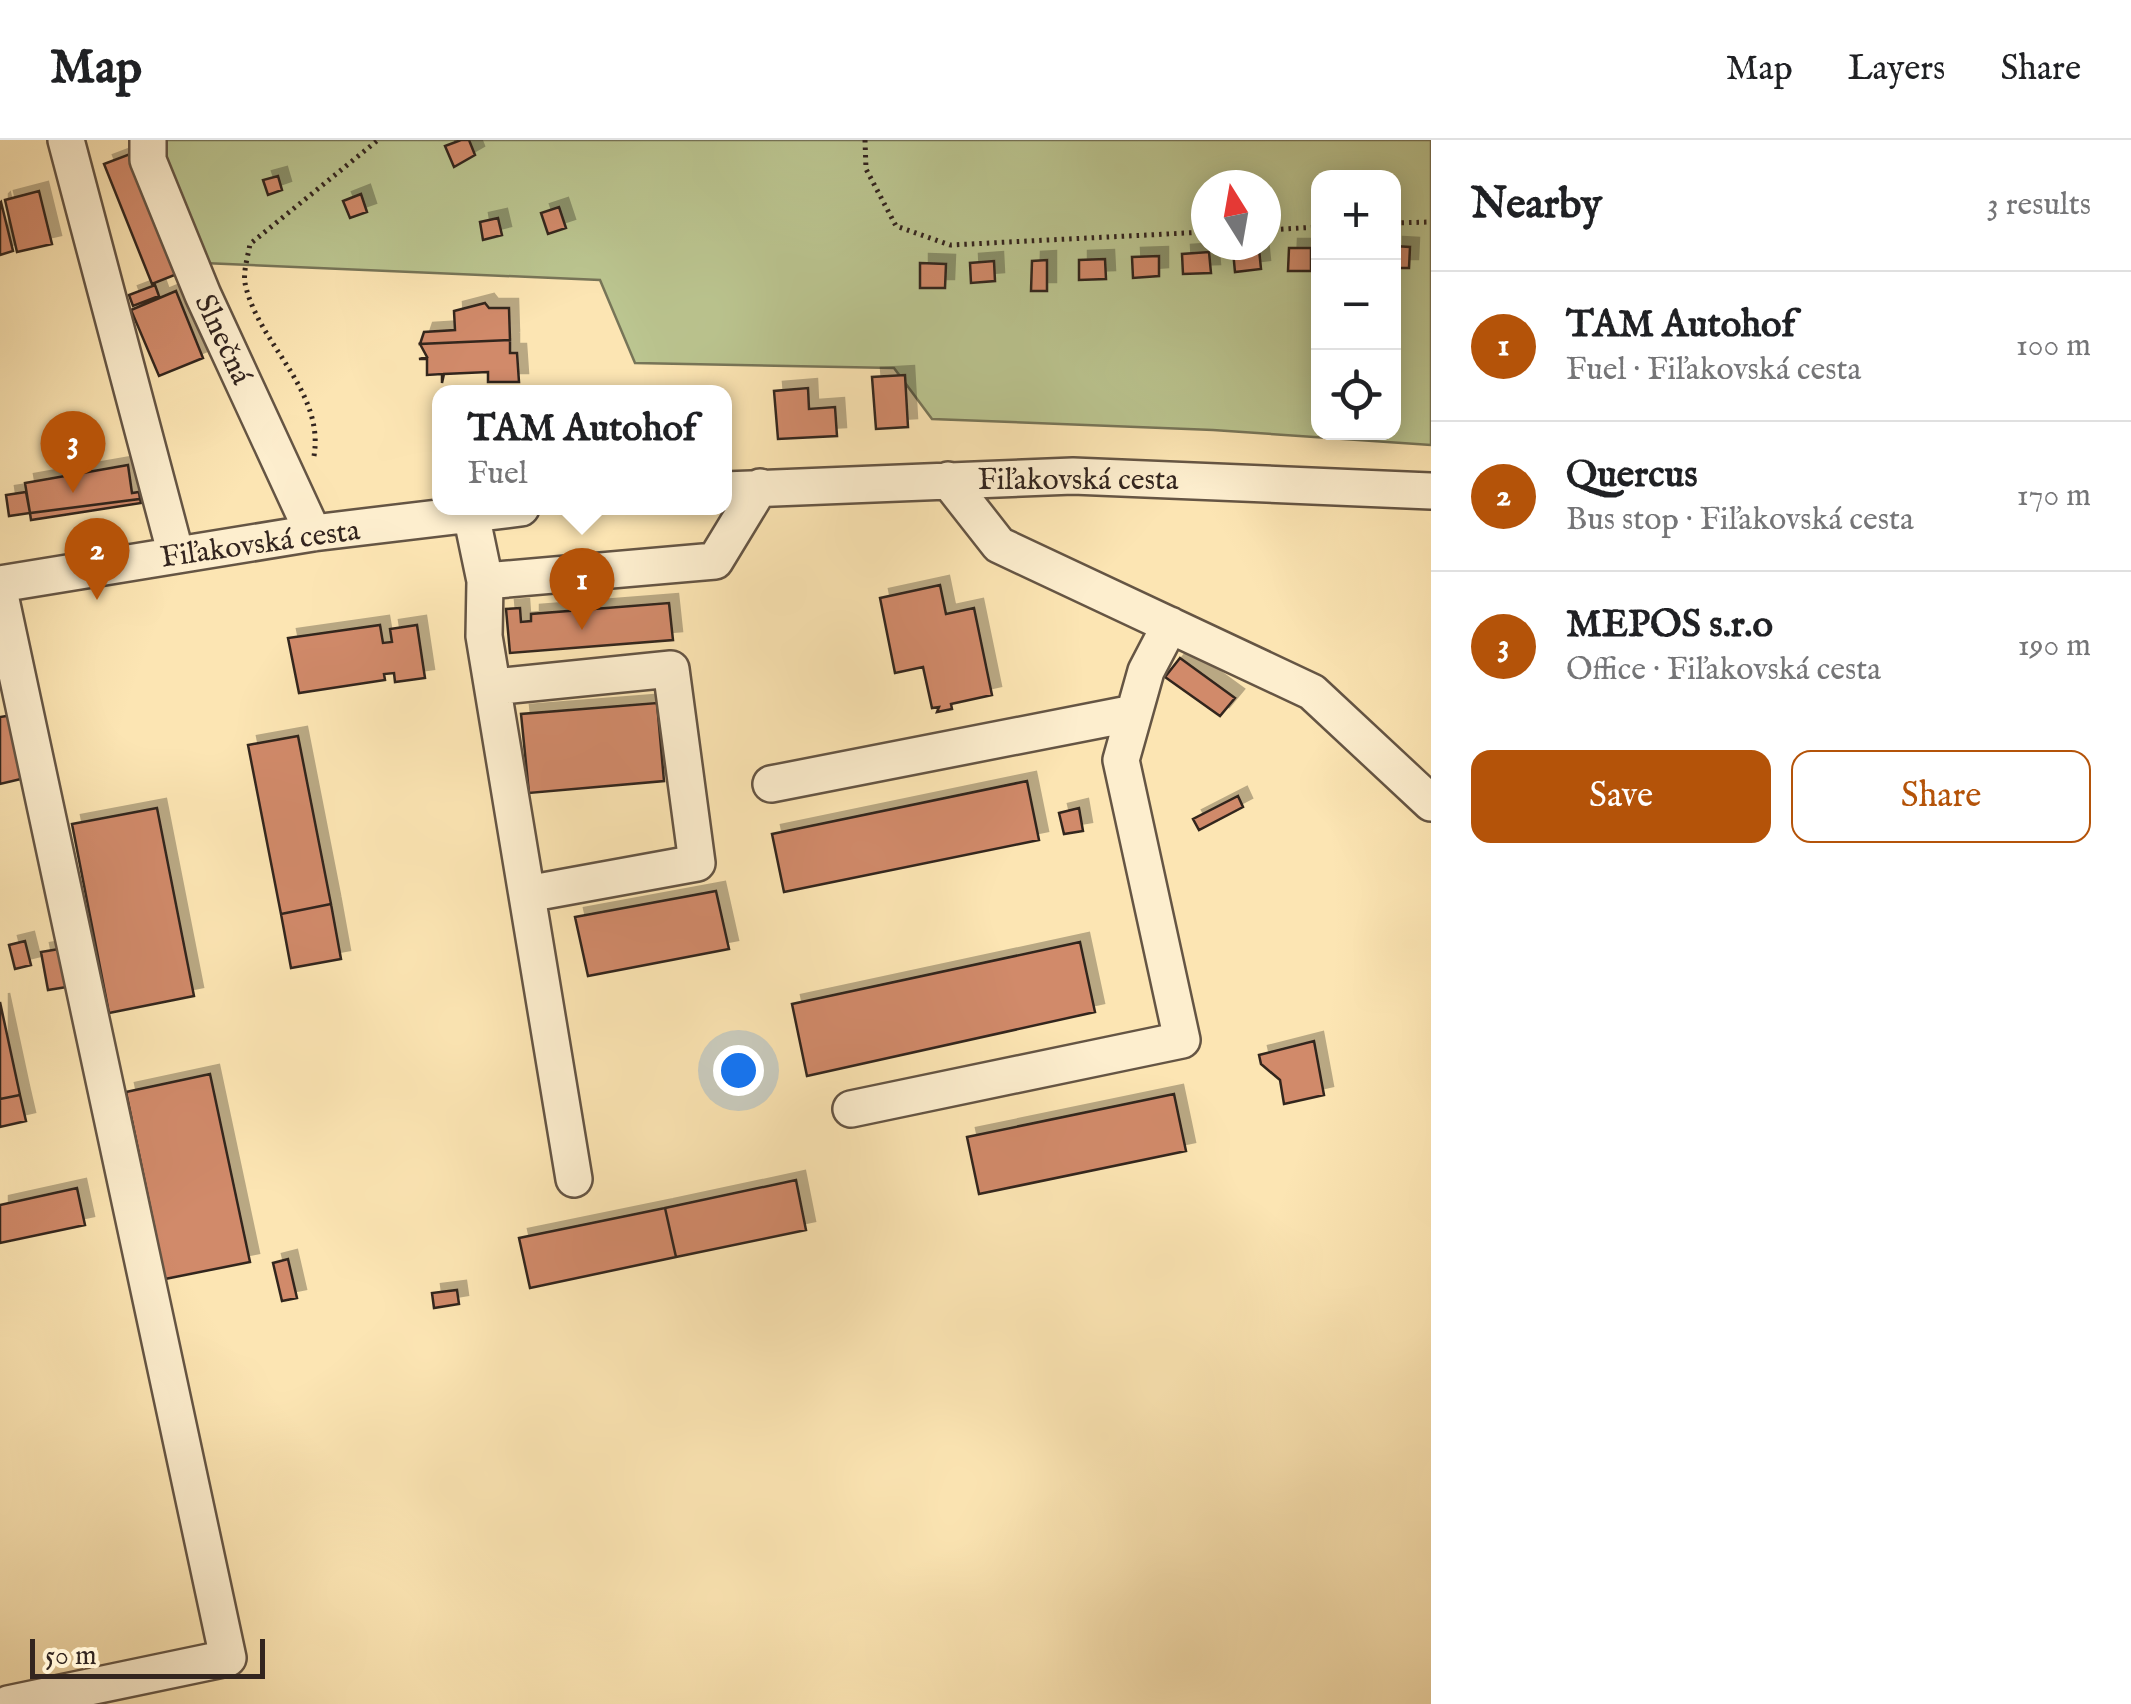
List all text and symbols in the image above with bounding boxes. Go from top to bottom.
text: Map [50,39,142,99]
text: Map [1726,47,1793,92]
text: Layers [1848,47,1945,92]
text: Share [2000,47,2081,92]
north arrow [1191,170,1281,260]
map controls [1311,170,1401,440]
button: + [1311,170,1401,260]
text: Nearby [1471,179,1602,232]
text: 3 results [1987,185,2091,226]
button: − [1311,260,1401,350]
street label: Slnečná [185,289,260,391]
text: TAM Autohof [1566,302,1795,350]
text: 1 [1498,326,1509,367]
text: 100 m [2016,326,2091,367]
button: locate [1311,350,1401,440]
text: Fuel · Fiľakovská cesta [1566,350,1861,391]
popup [432,385,732,515]
text: TAM Autohof [467,406,697,454]
pin: 3 [40,410,106,493]
text: Quercus [1566,452,1698,500]
text: Fuel [467,454,528,495]
street label: Fiľakovská cesta [978,462,1178,500]
text: 2 [1496,476,1511,517]
text: 170 m [2017,476,2091,517]
text: Bus stop · Fiľakovská cesta [1566,500,1914,541]
street label: Fiľakovská cesta [158,512,362,578]
pin: 2 [64,518,130,600]
pin: 1 [550,548,614,630]
text: MEPOS s.r.o [1566,602,1773,650]
text: 3 [1498,626,1509,667]
text: 190 m [2018,626,2091,667]
text: Office · Fiľakovská cesta [1566,650,1881,691]
button: Save [1471,750,1771,843]
button: Share [1791,750,2091,843]
your location [713,1045,764,1096]
scale bar [30,1634,265,1678]
text: 50 m [45,1639,97,1674]

